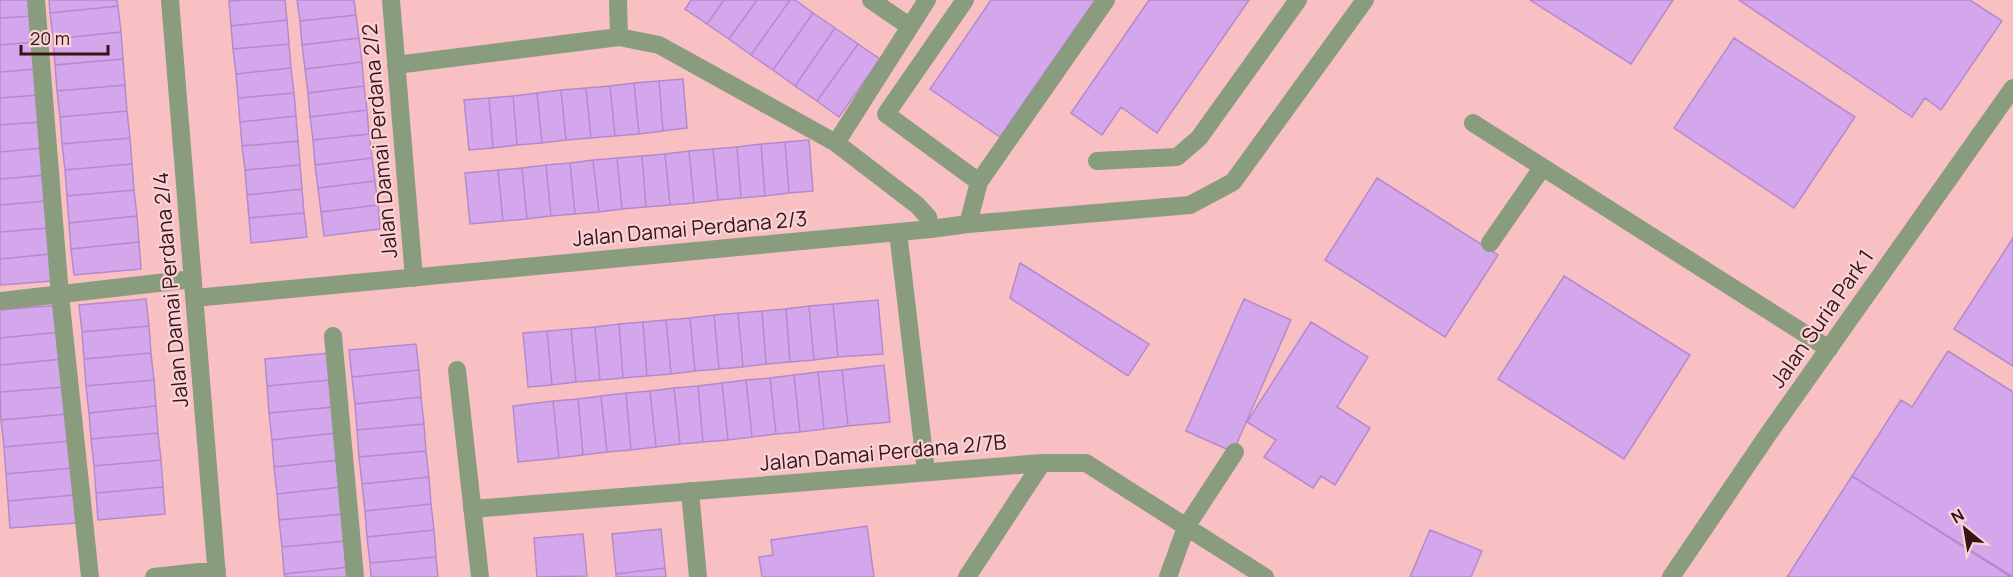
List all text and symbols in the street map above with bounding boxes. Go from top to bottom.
scale bar [21,18,108,56]
street label: Jalan Damai Perdana 2/2 [355,22,403,260]
text: 20 m [30,26,70,50]
street label: Jalan Damai Perdana 2/4 [146,171,194,409]
street label: Jalan Damai Perdana 2/3 [571,204,808,252]
street label: Jalan Suria Park 1 [1763,244,1879,393]
street label: Jalan Damai Perdana 2/7B [759,427,1007,477]
north arrow [1935,499,1995,559]
text: N [1947,504,1968,528]

